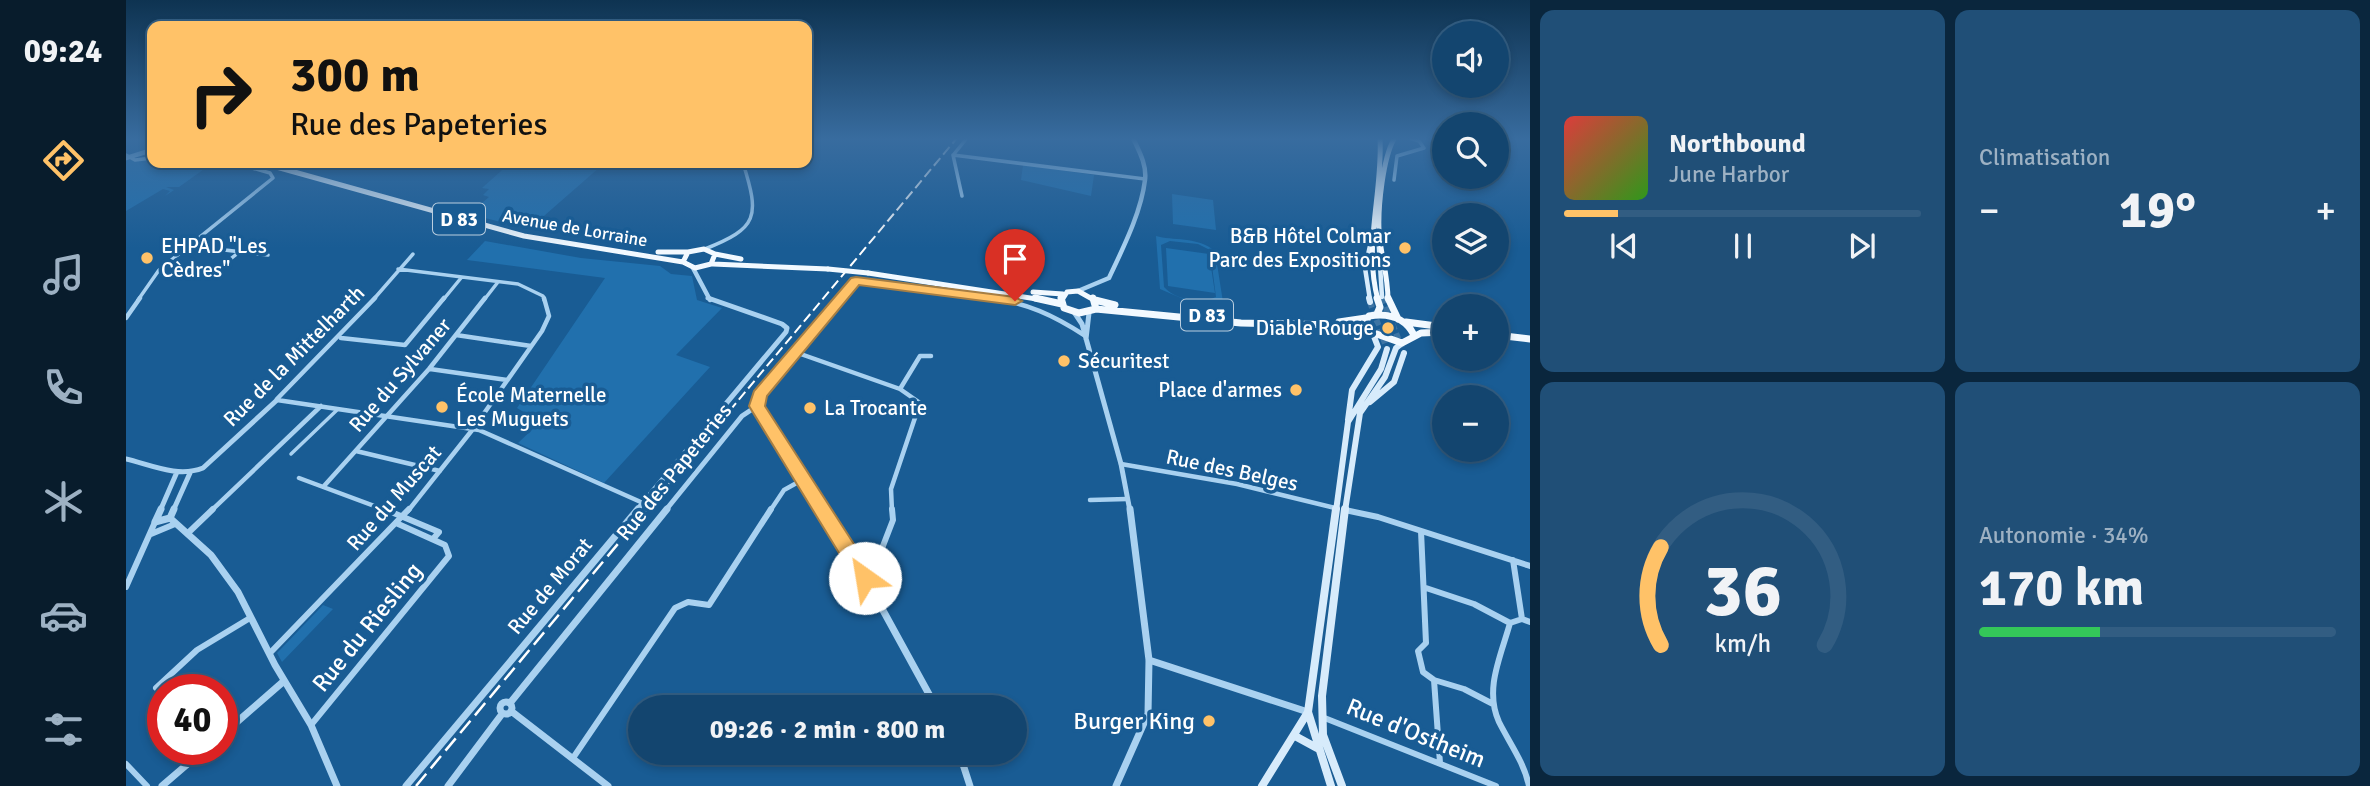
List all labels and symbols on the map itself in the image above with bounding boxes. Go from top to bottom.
road number: D 83 [433,204,485,234]
street label: Avenue de Lorraine [501,204,649,252]
place label: B&B Hôtel Colmar Parc des Expositions [1208,223,1391,273]
pin [985,229,1045,301]
place label: EHPAD "Les Cèdres" [161,233,267,283]
marker: B&B Hôtel Colmar Parc des Expositions [1397,240,1413,256]
marker: EHPAD "Les Cèdres" [139,250,155,266]
street label: Rue de la Mittelharth [218,280,370,432]
road number: D 83 [1181,300,1233,330]
street label: Rue du Sylvaner [343,312,457,437]
place label: Diable Rouge [1256,315,1374,341]
marker: Diable Rouge [1380,320,1396,336]
place label: Sécuritest [1078,348,1169,374]
marker: Sécuritest [1056,353,1072,369]
place label: Place d'armes [1158,377,1282,403]
place label: École Maternelle Les Muguets [456,382,607,432]
marker: Place d'armes [1288,382,1304,398]
place label: La Trocante [824,395,927,421]
street label: Rue des Papeteries [611,398,737,546]
marker: École Maternelle Les Muguets [434,399,450,415]
marker: La Trocante [802,400,818,416]
street label: Rue du Muscat [341,440,447,556]
street label: Rue des Belges [1164,443,1300,497]
street label: Rue de Morat [502,532,598,640]
position arrow [828,541,902,615]
street label: Rue du Riesling [306,556,428,698]
speed limit sign: 40 [147,674,238,765]
street label: Rue d'Ostheim [1342,692,1490,774]
place label: Burger King [1073,706,1195,736]
marker: Burger King [1201,713,1217,729]

